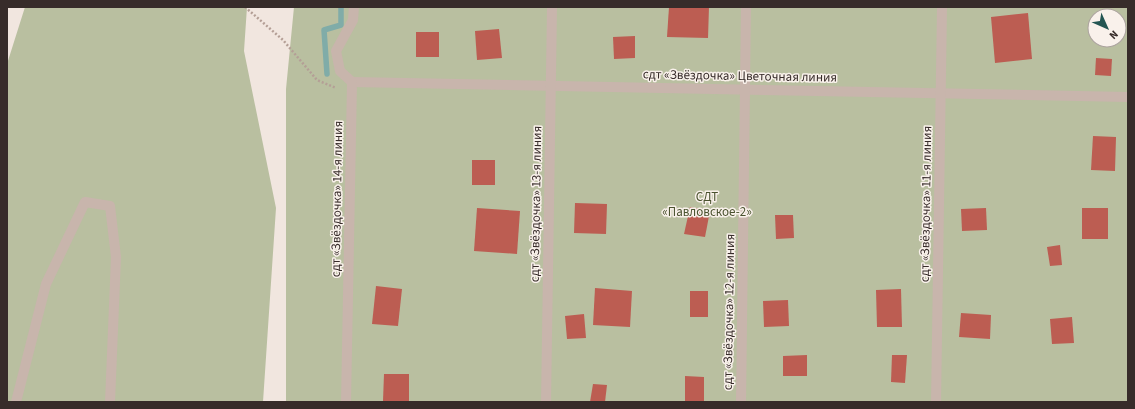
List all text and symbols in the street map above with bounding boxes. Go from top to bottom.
north arrow [1087,8,1127,48]
text: N [1106,27,1122,43]
street label: сдт «Звёздочка» Цветочная линия [643,65,837,87]
street label: сдт «Звёздочка» 14-я линия [327,121,347,277]
street label: сдт «Звёздочка» 13-я линия [526,126,546,282]
street label: сдт «Звёздочка» 11-я линия [916,126,936,282]
park label: СДТ «Павловское-2» [662,188,752,221]
street label: сдт «Звёздочка» 12-я линия [719,234,739,390]

